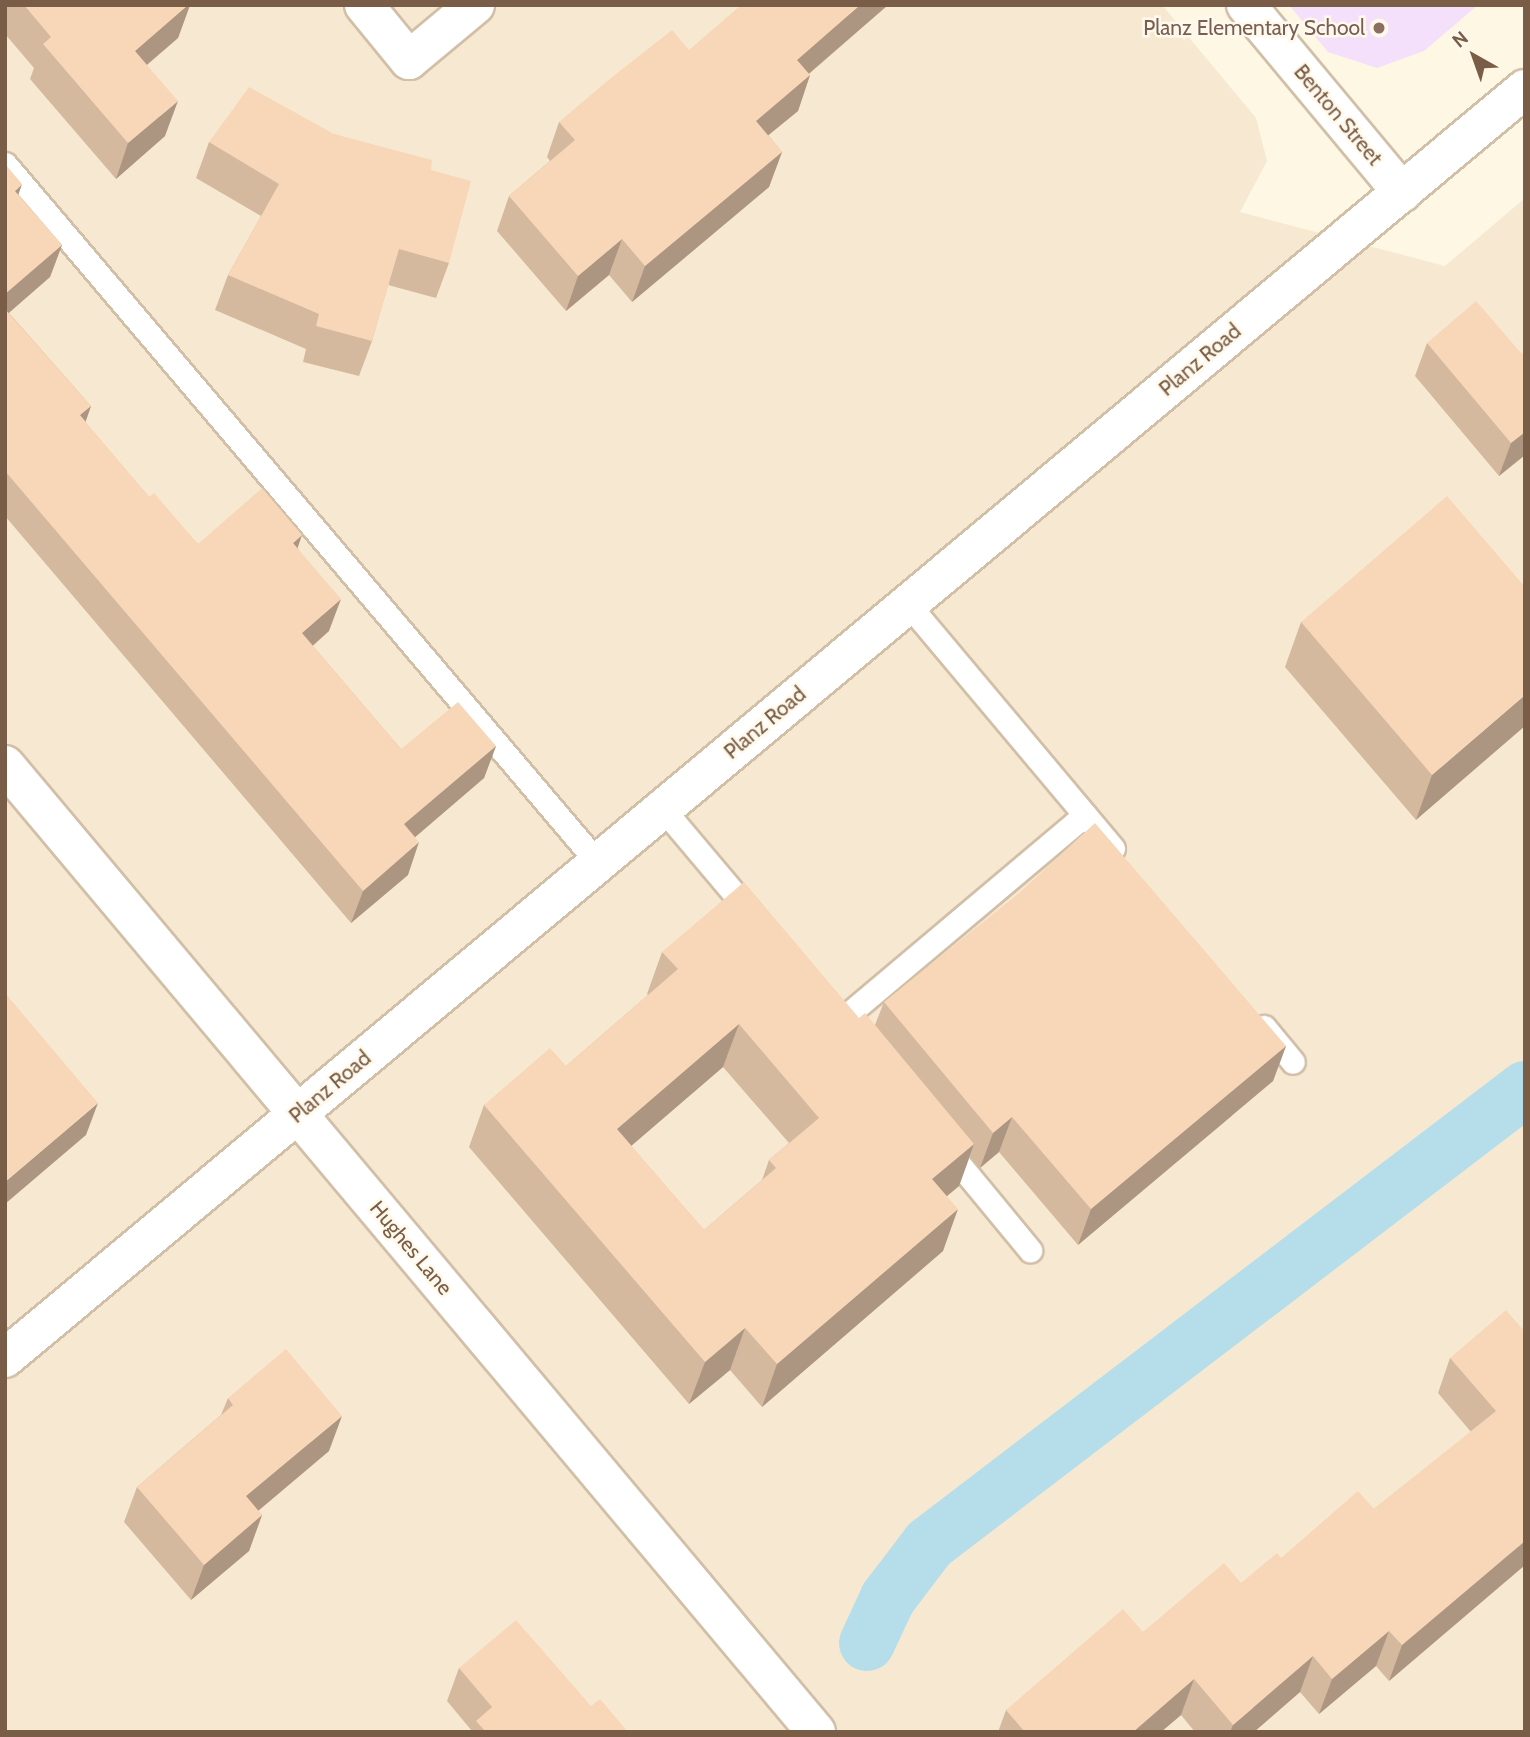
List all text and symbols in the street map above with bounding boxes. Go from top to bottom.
place label: Planz Elementary School [1143,15,1365,41]
marker: Planz Elementary School [1371,20,1387,36]
north arrow [1439,21,1509,91]
text: N [1448,26,1473,53]
street label: Benton Street [1289,59,1387,171]
street label: Planz Road [1154,319,1246,401]
street label: Planz Road [719,682,811,764]
street label: Planz Road [284,1046,376,1128]
street label: Hughes Lane [364,1196,458,1300]

